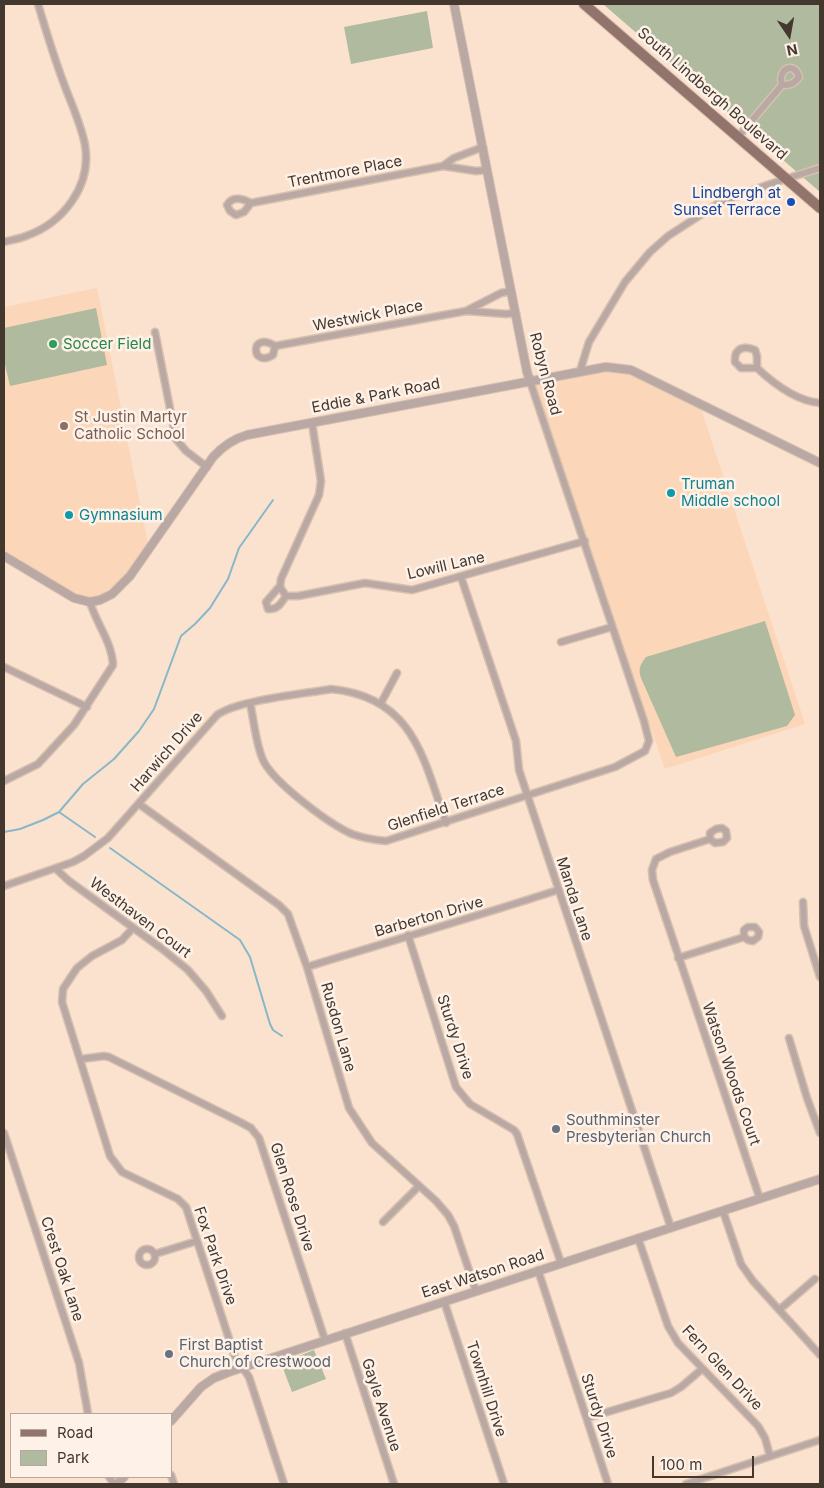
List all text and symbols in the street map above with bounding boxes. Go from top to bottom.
north arrow [764,10,814,60]
street label: South Lindbergh Boulevard [633,24,791,164]
text: N [785,41,799,60]
street label: Trentmore Place [286,152,404,192]
place label: Lindbergh at Sunset Terrace [673,184,781,219]
marker: Lindbergh at Sunset Terrace [785,196,797,208]
street label: Westwick Place [311,297,425,335]
street label: Robyn Road [525,331,565,417]
place label: Soccer Field [63,335,151,353]
marker: Soccer Field [47,338,59,350]
street label: Eddie & Park Road [310,375,442,417]
place label: St Justin Martyr Catholic School [74,408,187,443]
marker: St Justin Martyr Catholic School [58,420,70,432]
place label: Truman Middle school [681,475,780,510]
marker: Truman Middle school [665,487,677,499]
place label: Gymnasium [79,506,163,524]
marker: Gymnasium [63,509,75,521]
street label: Lowill Lane [405,548,487,584]
street label: Harwich Drive [127,708,207,796]
street label: Glenfield Terrace [385,781,507,835]
street label: Manda Lane [552,855,596,943]
street label: Westhaven Court [86,874,194,962]
street label: Barberton Drive [373,893,485,941]
street label: Rusdon Lane [317,980,359,1074]
street label: Sturdy Drive [433,992,477,1082]
street label: Watson Woods Court [698,1000,764,1148]
place label: Southminster Presbyterian Church [566,1111,711,1146]
marker: Southminster Presbyterian Church [550,1123,562,1135]
street label: Glen Rose Drive [266,1140,318,1254]
street label: Fox Park Drive [190,1204,240,1308]
street label: Crest Oak Lane [37,1214,87,1324]
street label: East Watson Road [419,1246,547,1302]
street label: Fern Glen Drive [678,1322,766,1414]
place label: First Baptist Church of Crestwood [179,1336,331,1371]
street label: Townhill Drive [462,1339,510,1439]
marker: First Baptist Church of Crestwood [163,1348,175,1360]
street label: Gayle Avenue [357,1356,405,1454]
street label: Sturdy Drive [577,1371,621,1461]
legend [10,1413,172,1478]
text: Road [57,1423,93,1442]
scale bar [654,1446,756,1478]
text: Park [57,1448,89,1467]
text: 100 m [660,1455,702,1474]

